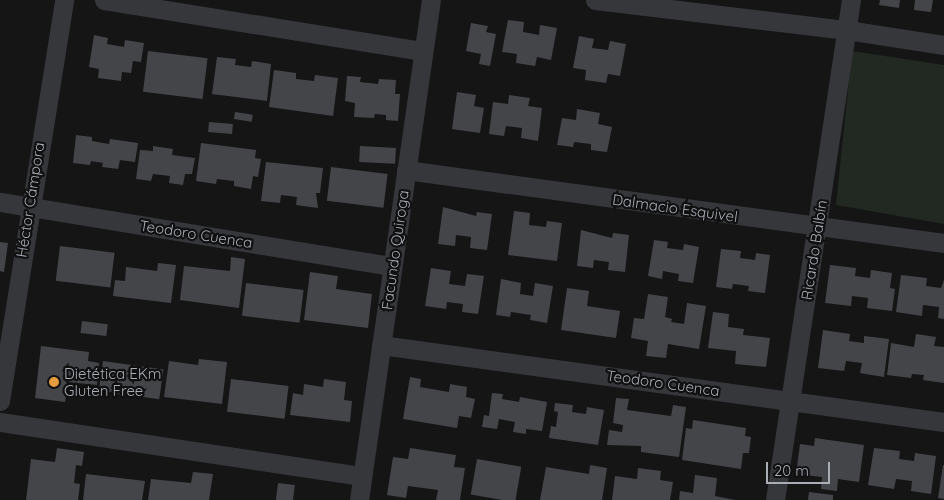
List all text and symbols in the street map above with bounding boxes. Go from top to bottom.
street label: Héctor Cámpora [12,141,48,259]
street label: Facundo Quiroga [378,189,412,311]
street label: Dalmacio Esquivel [611,190,739,226]
street label: Ricardo Balbín [797,199,831,301]
street label: Teodoro Cuenca [138,216,254,252]
place label: Dietética EKm Gluten Free [64,364,161,399]
street label: Teodoro Cuenca [605,366,721,400]
marker: Dietética EKm Gluten Free [48,376,60,388]
scale bar [769,452,833,484]
text: 20 m [774,461,809,480]

